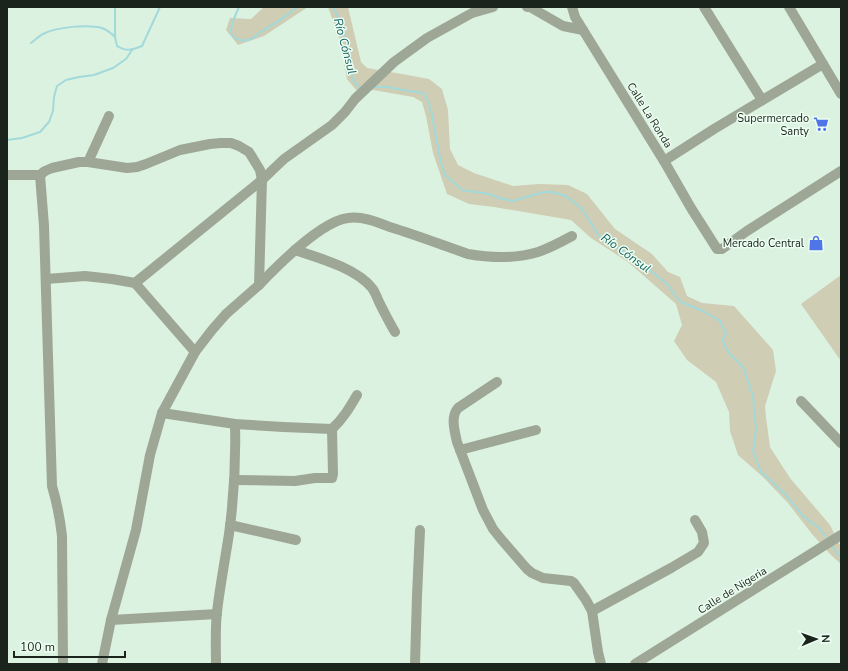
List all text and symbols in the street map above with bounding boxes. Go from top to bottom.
water label: Río Cónsul [330,16,360,76]
street label: Calle La Ronda [623,80,676,151]
place label: Supermercado Santy [737,111,809,139]
supermarket icon: Supermercado Santy [812,115,830,133]
water label: Río Cónsul [598,230,654,277]
shop icon: Mercado Central [807,234,825,252]
place label: Mercado Central [723,236,805,251]
street label: Calle de Nigeria [695,563,770,618]
north arrow [796,619,836,659]
scale bar [14,633,125,659]
text: N [818,634,833,643]
text: 100 m [20,639,55,655]

